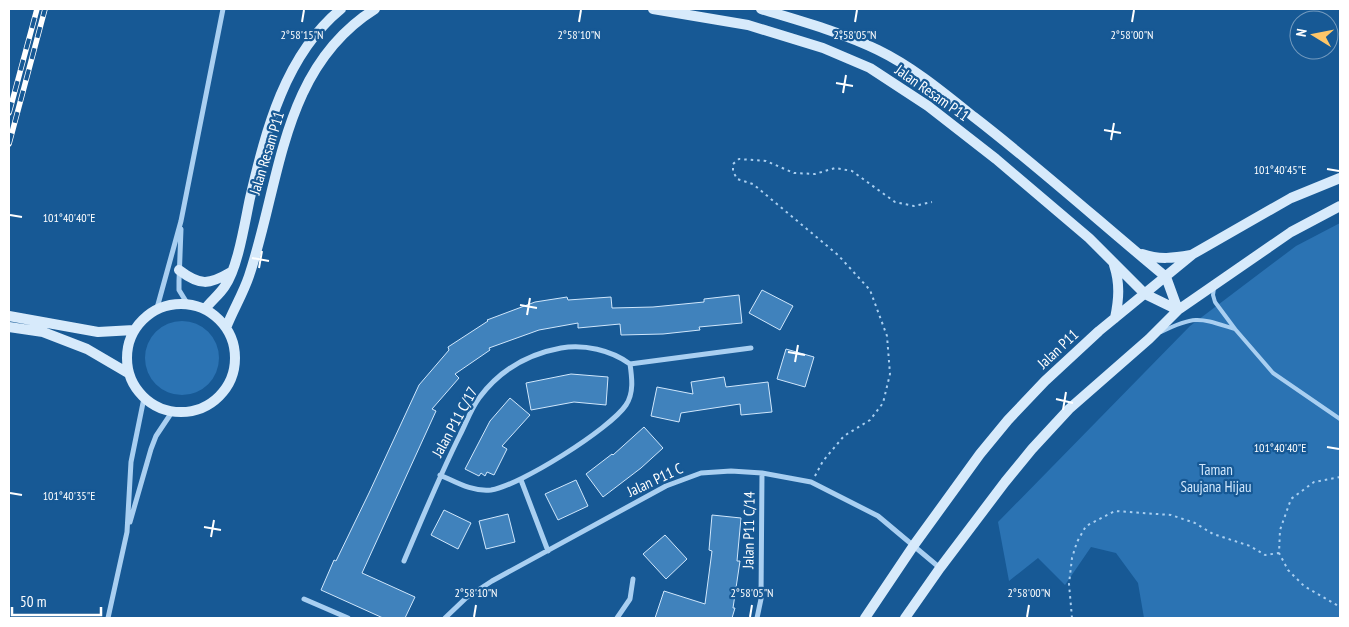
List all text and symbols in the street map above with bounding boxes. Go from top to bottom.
north arrow [1289,10,1339,60]
text: 2°58'15"N [280,27,324,42]
text: 2°58'10"N [557,27,601,42]
text: 2°58'05"N [833,27,877,42]
text: 2°58'00"N [1110,27,1154,42]
text: N [1292,27,1311,38]
street label: Jalan Resam P11 [891,60,973,125]
street label: Jalan Resam P11 [245,109,288,198]
text: 101°40'45"E [1254,162,1306,177]
text: 101°40'40"E [43,210,95,225]
street label: Jalan P11 [1032,325,1082,373]
street label: Jalan P11 C/17 [427,383,482,461]
text: 101°40'40"E [1254,440,1306,455]
street label: Jalan P11 C [623,458,686,501]
park label: Taman Saujana Hijau [1181,460,1251,496]
text: 101°40'35"E [43,488,95,503]
street label: Jalan P11 C/14 [738,491,759,570]
scale bar [12,584,101,616]
text: 2°58'10"N [454,585,498,600]
text: 2°58'05"N [730,585,774,600]
text: 2°58'00"N [1007,585,1051,600]
text: 50 m [20,592,46,611]

